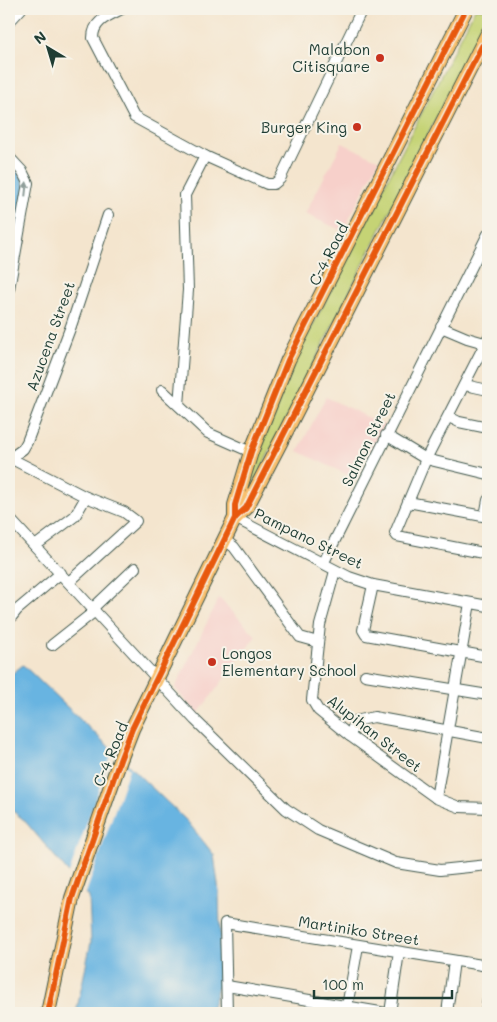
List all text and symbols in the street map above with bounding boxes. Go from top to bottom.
north arrow [22,22,72,72]
text: N [30,27,50,48]
place label: Malabon Citisquare [292,39,370,76]
marker: Malabon Citisquare [374,52,386,64]
place label: Burger King [261,117,347,137]
marker: Burger King [351,121,363,133]
one-way arrow [22,181,30,197]
street label: C-4 Road [304,219,352,289]
street label: Azucena Street [21,278,79,394]
street label: Salmon Street [336,388,400,490]
street label: Pampano Street [251,503,367,573]
place label: Longos Elementary School [222,643,357,680]
marker: Longos Elementary School [206,656,218,668]
street label: Alupihan Street [324,690,426,776]
street label: C-4 Road [88,719,132,789]
street label: Martiniko Street [297,911,421,949]
scale bar [314,967,452,999]
text: 100 m [322,974,364,994]

